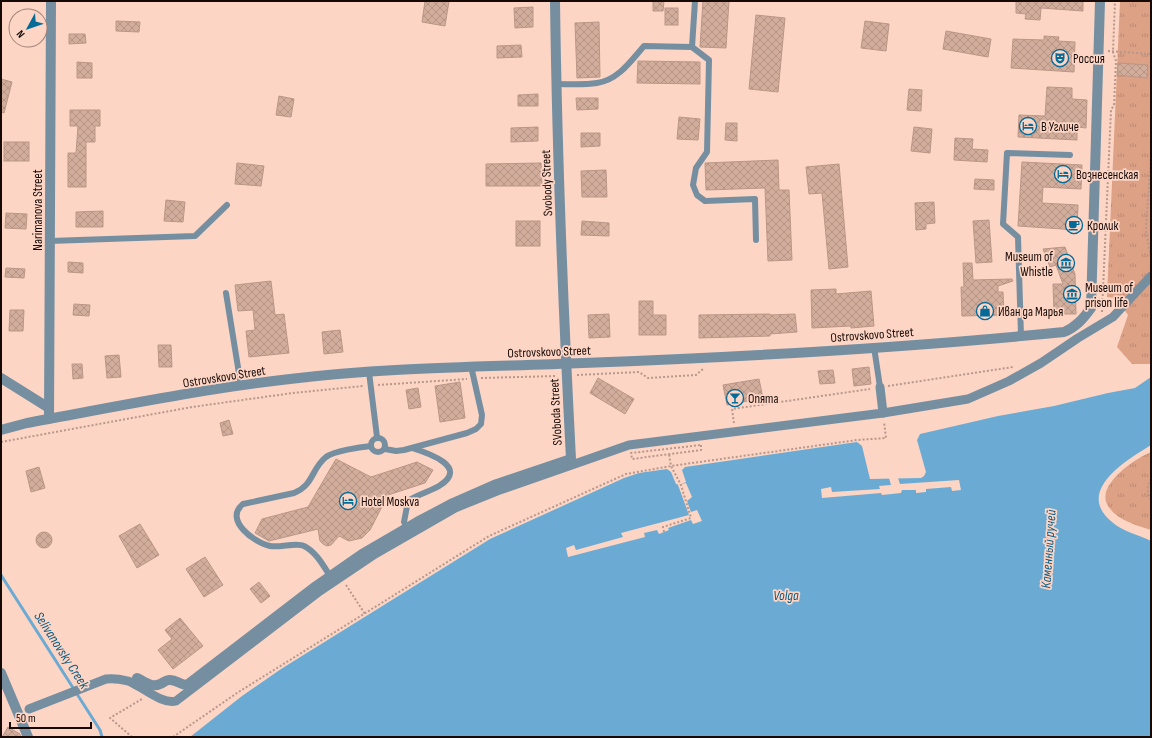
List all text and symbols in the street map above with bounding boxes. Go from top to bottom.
north arrow [8,8,48,48]
text: N [14,28,28,41]
theatre icon: Россия [1050,48,1070,68]
place label: Россия [1073,51,1105,67]
hotel icon: В Угличе [1018,116,1038,136]
place label: В Угличе [1041,119,1079,135]
street label: Svobody Street [538,149,556,217]
hotel icon: Вознесенская [1053,164,1073,184]
place label: Вознесенская [1076,167,1138,183]
street label: Narimanova Street [30,169,46,251]
cafe icon: Кролик [1064,215,1084,235]
place label: Кролик [1087,218,1119,234]
place label: Museum of Whistle [1005,249,1053,280]
museum icon: Museum of Whistle [1056,253,1076,273]
place label: Museum of prison life [1085,280,1133,311]
museum icon: Museum of prison life [1062,284,1082,304]
shop icon: Иван да Марья [975,301,995,321]
place label: Иван да Марья [998,304,1063,320]
street label: Ostrovskovo Street [830,324,914,346]
street label: Ostrovskovo Street [507,343,591,361]
street label: Ostrovskovo Street [182,363,267,391]
street label: SVoboda Street [546,378,566,446]
bar icon: Опята [725,388,745,408]
place label: Опята [748,391,778,407]
hotel icon: Hotel Moskva [338,491,358,511]
place label: Hotel Moskva [361,494,419,510]
water label: Каменный ручей [1037,509,1060,589]
water label: Volga [773,587,799,604]
water label: Selivanovsky Creek [30,609,93,693]
scale bar [10,704,91,730]
text: 50 m [16,711,36,726]

